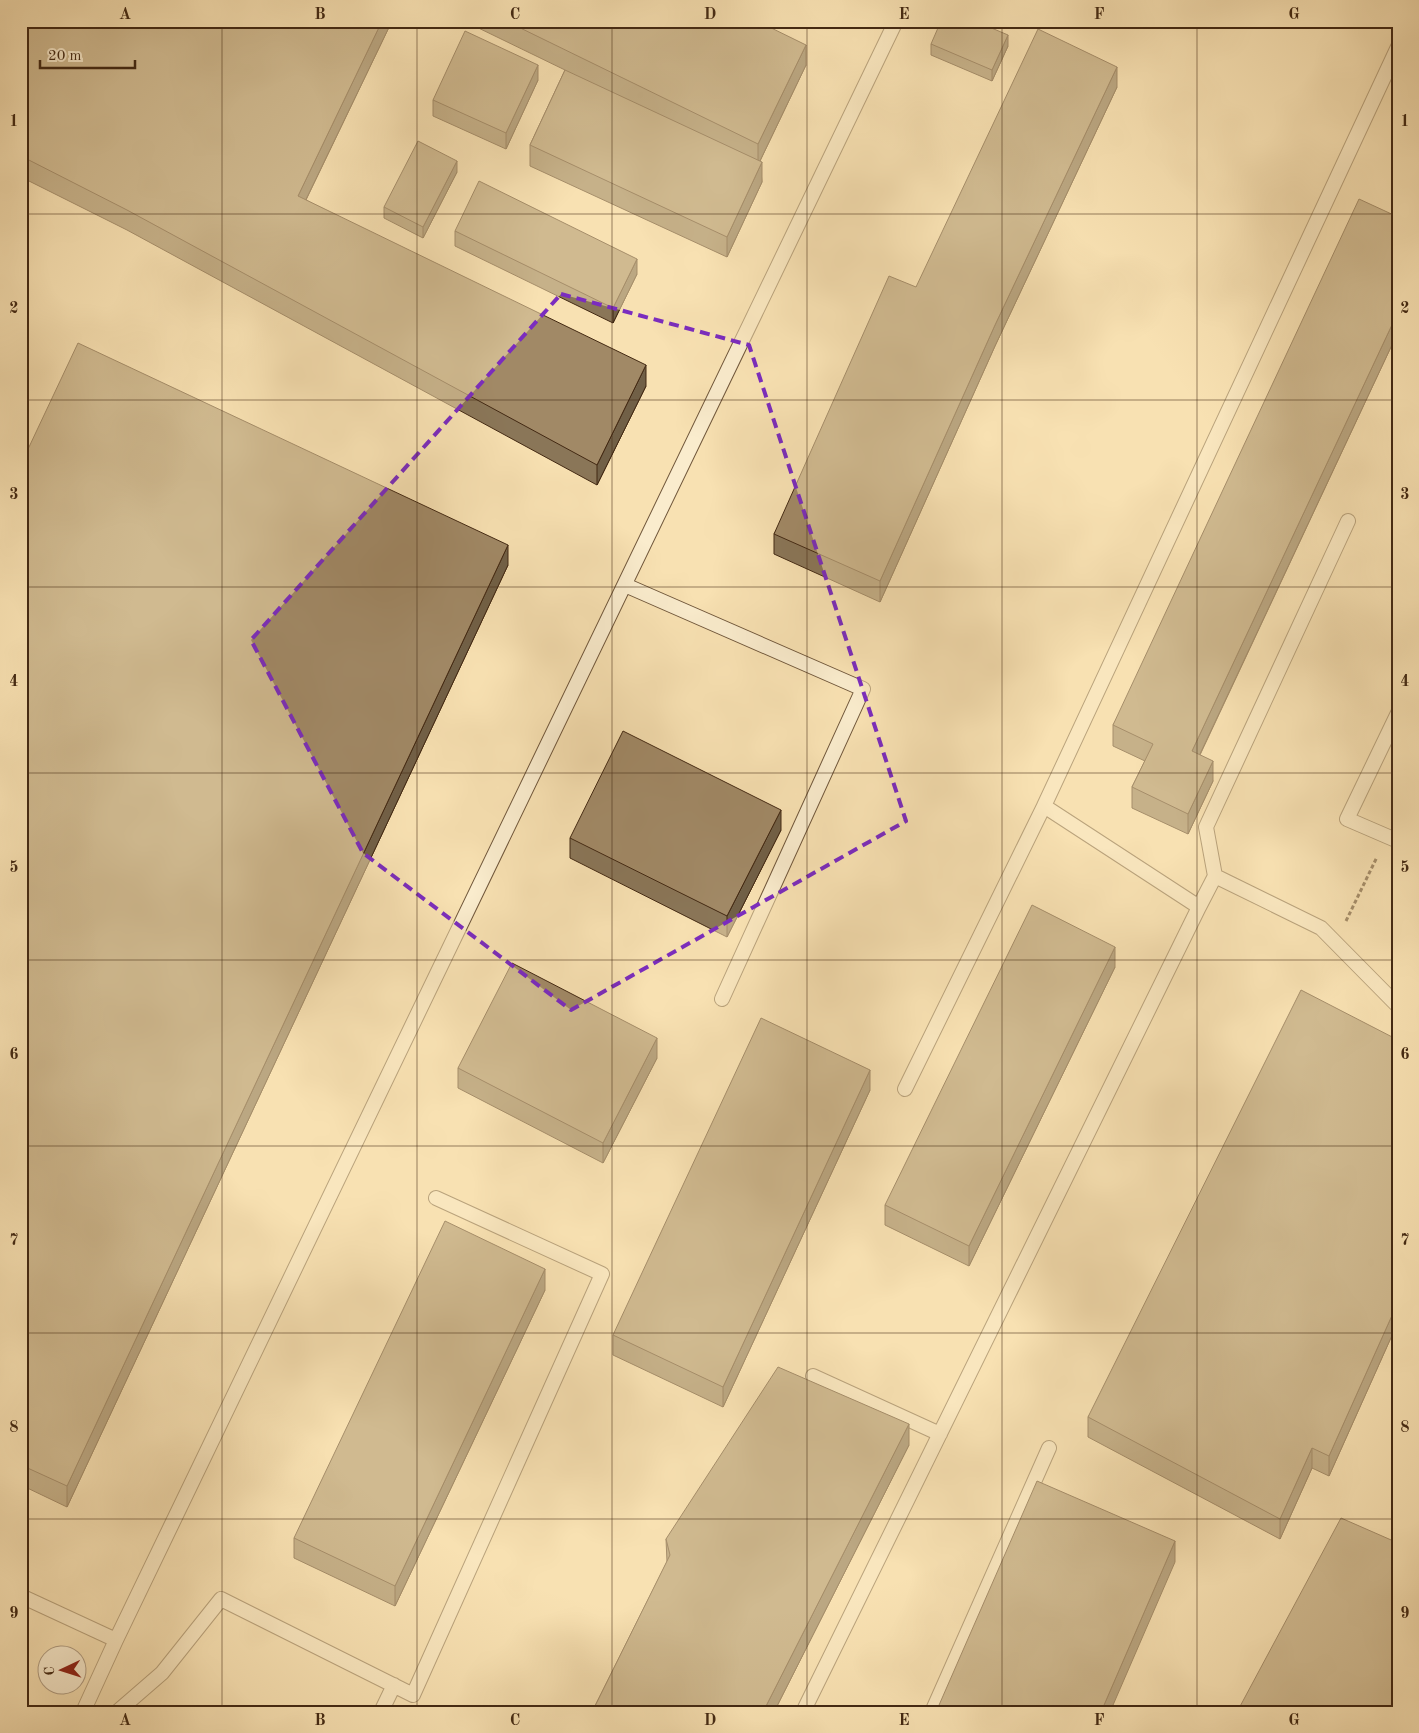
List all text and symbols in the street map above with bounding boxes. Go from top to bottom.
text: A [119,7,131,23]
text: B [314,7,326,23]
text: C [510,7,520,23]
text: D [704,7,716,23]
text: E [898,7,910,23]
text: F [1094,7,1105,23]
text: G [1288,7,1300,23]
scale bar [40,38,135,70]
text: 20 m [48,49,82,64]
text: 1 [9,114,19,130]
text: 1 [1400,114,1410,130]
text: 2 [9,301,19,317]
text: 2 [1400,301,1410,317]
text: 3 [9,487,19,503]
text: 3 [1400,487,1410,503]
text: 4 [9,674,19,690]
text: 4 [1400,674,1410,690]
text: 5 [9,860,19,876]
text: 5 [1400,860,1410,876]
text: 6 [9,1047,19,1063]
text: 6 [1400,1047,1410,1063]
text: 7 [9,1233,19,1249]
text: 7 [1400,1233,1410,1249]
text: 8 [9,1420,19,1436]
text: 8 [1400,1420,1410,1436]
text: 9 [9,1606,19,1622]
text: 9 [1400,1606,1410,1622]
north arrow [38,1646,88,1696]
text: С [43,1666,57,1676]
text: A [119,1713,131,1729]
text: B [314,1713,326,1729]
text: C [510,1713,520,1729]
text: D [704,1713,716,1729]
text: E [898,1713,910,1729]
text: F [1094,1713,1105,1729]
text: G [1288,1713,1300,1729]

